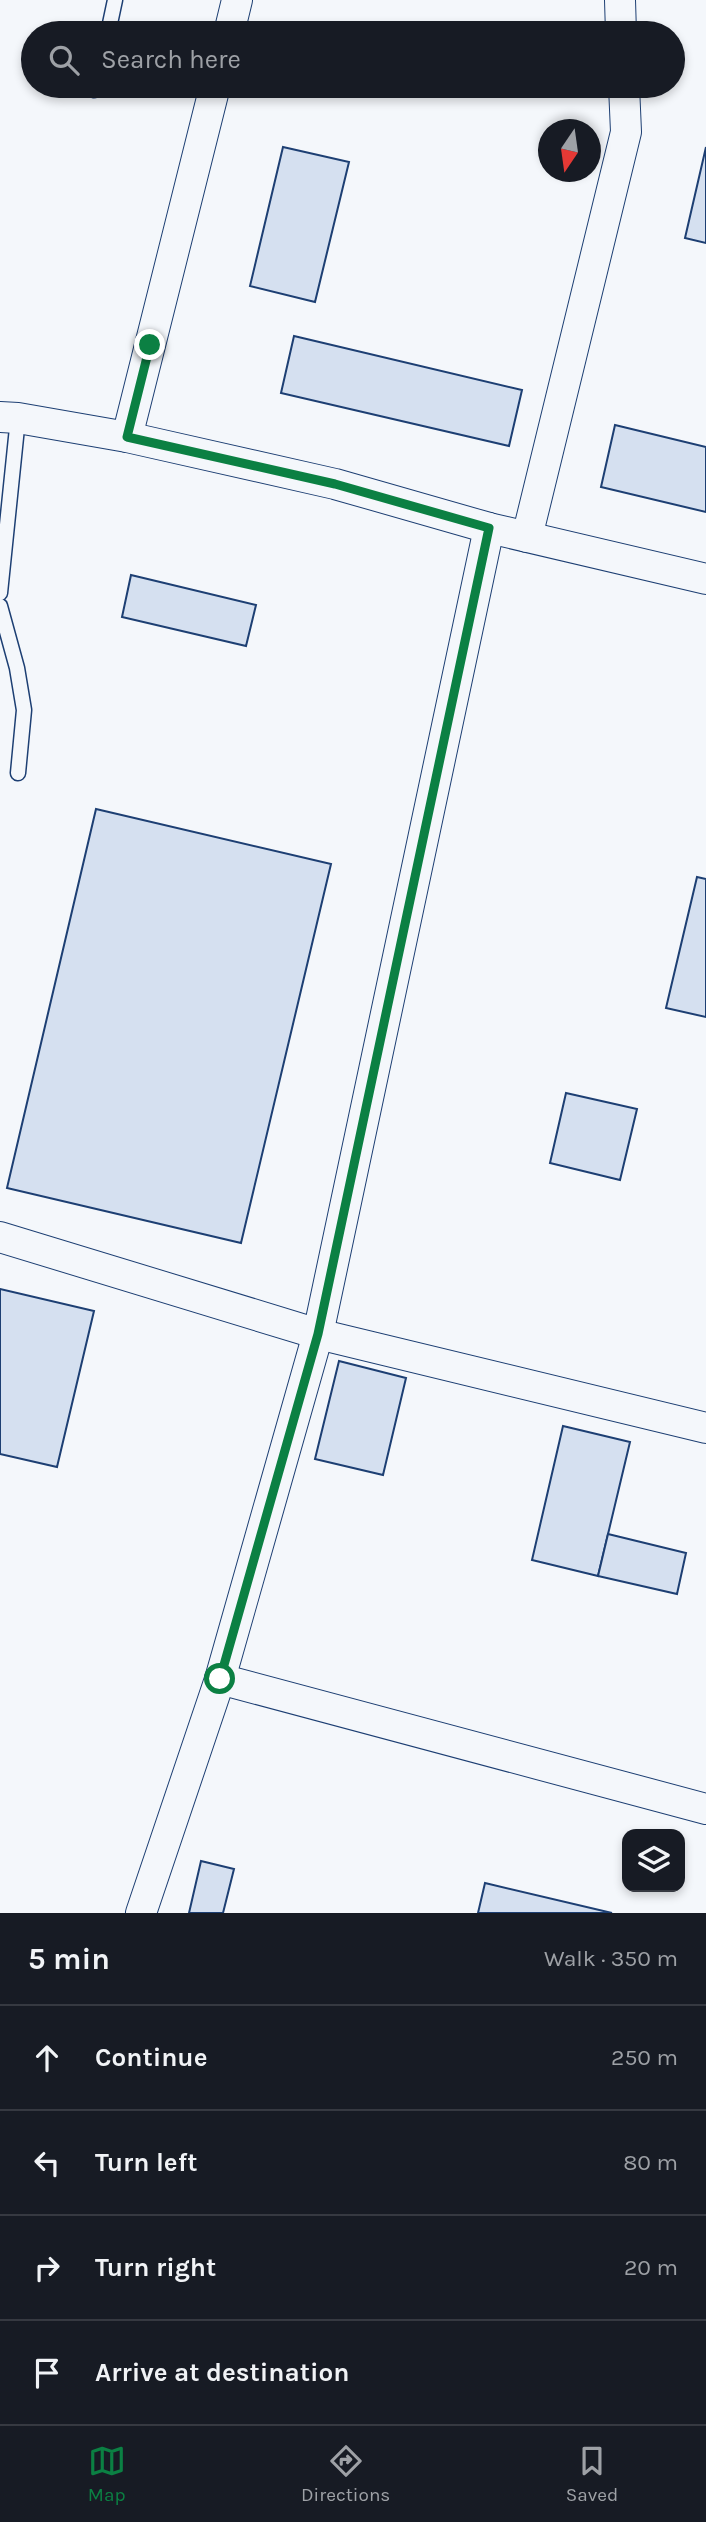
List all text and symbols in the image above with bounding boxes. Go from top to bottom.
search box [21,21,685,98]
icon: search [45,41,83,79]
text: Search here [101,44,241,75]
north arrow [538,119,601,182]
route end [134,329,165,360]
route start [204,1663,235,1694]
map controls [622,1829,685,1892]
button: layers [622,1829,685,1892]
text: 5 min [28,1941,110,1977]
text: Walk · 350 m [544,1945,678,1972]
icon: ahead [28,2039,66,2077]
text: Continue [95,2042,207,2073]
text: 250 m [611,2044,678,2071]
icon: left [28,2144,66,2182]
text: Turn left [95,2147,197,2178]
text: 80 m [623,2149,678,2176]
icon: right [28,2249,66,2287]
text: Turn right [95,2252,216,2283]
text: 20 m [624,2254,678,2281]
icon: arrive [28,2354,66,2392]
text: Arrive at destination [95,2357,349,2388]
tab: Map [88,2442,126,2506]
tab: Directions [301,2442,390,2506]
tab: Saved [566,2442,618,2506]

